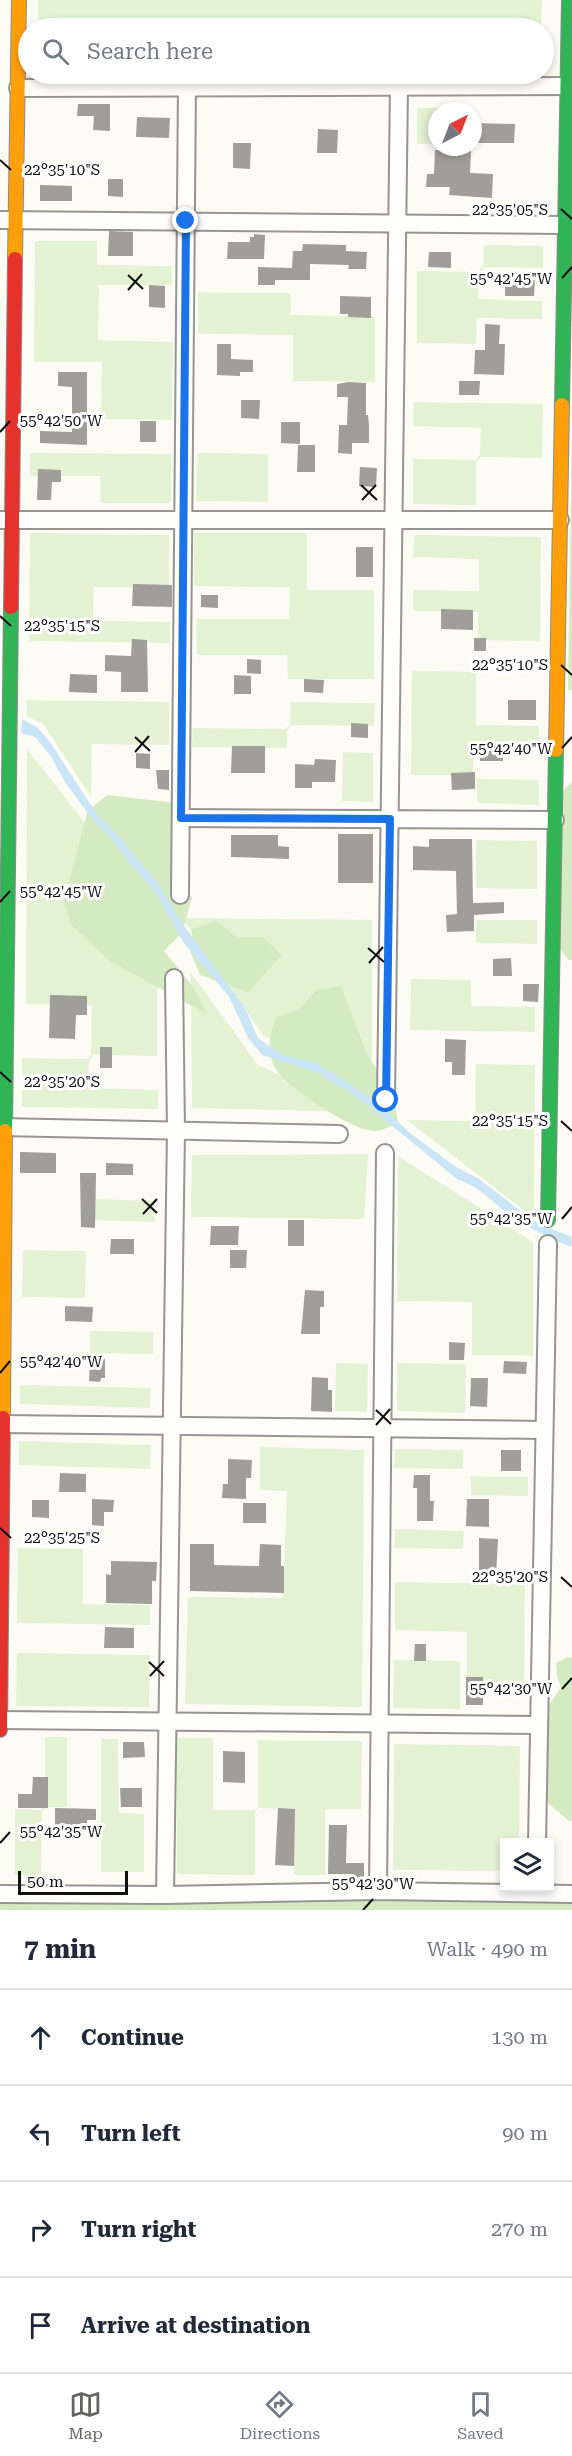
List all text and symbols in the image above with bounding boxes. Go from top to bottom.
search box [18,18,554,84]
icon: search [39,35,72,68]
text: Search here [87,39,213,64]
north arrow [428,102,482,156]
text: 22°35'10"S [24,161,100,179]
text: 22°35'05"S [472,201,548,219]
route end [172,207,198,233]
text: 55°42'45"W [470,270,553,288]
text: 55°42'50"W [20,412,103,430]
text: 22°35'15"S [24,617,100,635]
text: 22°35'10"S [472,656,548,674]
text: 55°42'40"W [470,740,553,758]
text: 55°42'45"W [20,883,103,901]
text: 22°35'20"S [24,1073,100,1091]
route start [372,1086,398,1112]
text: 22°35'15"S [472,1112,548,1130]
text: 55°42'35"W [470,1210,553,1228]
text: 55°42'40"W [20,1353,103,1371]
text: 22°35'25"S [24,1529,100,1547]
text: 22°35'20"S [472,1568,548,1586]
text: 55°42'30"W [470,1680,553,1698]
text: 55°42'35"W [20,1823,103,1841]
map controls [500,1838,554,1892]
button: layers [500,1838,554,1892]
scale bar [18,1868,128,1896]
text: 50 m [27,1872,64,1891]
text: 55°42'30"W [332,1875,415,1893]
text: 7 min [24,1934,96,1964]
text: Walk · 490 m [427,1937,548,1961]
icon: ahead [24,2021,57,2054]
text: Continue [81,2025,184,2050]
text: 130 m [491,2025,548,2049]
icon: left [24,2117,57,2150]
text: Turn left [81,2121,181,2146]
text: 90 m [502,2121,548,2145]
icon: right [24,2213,57,2246]
text: Turn right [81,2217,196,2242]
text: 270 m [491,2217,548,2241]
icon: arrive [24,2309,57,2342]
text: Arrive at destination [81,2313,310,2338]
tab: Map [68,2388,103,2443]
tab: Directions [240,2388,320,2443]
tab: Saved [457,2388,504,2443]

